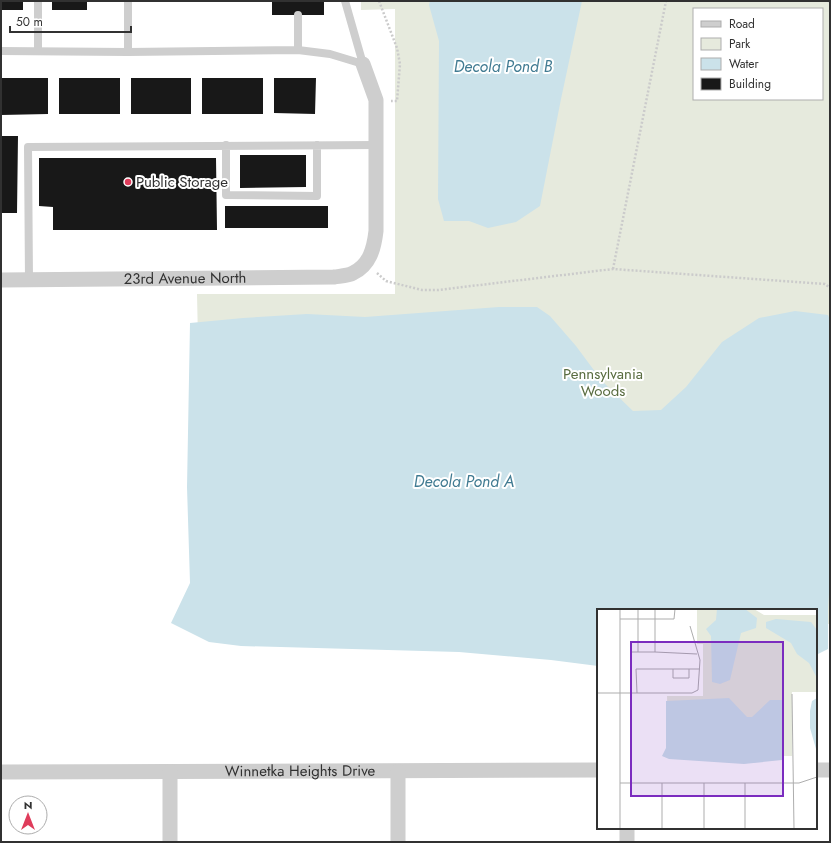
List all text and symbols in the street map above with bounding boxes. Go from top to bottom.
scale bar [10,8,131,34]
legend [693,8,823,100]
text: 50 m [16,13,43,31]
text: Road [729,15,755,33]
text: Park [729,35,751,53]
water label: Decola Pond B [454,55,553,78]
text: Water [729,55,760,73]
text: Building [729,75,771,93]
place label: Public Storage [136,171,228,193]
marker: Public Storage [123,177,133,187]
street label: 23rd Avenue North [123,267,246,290]
park label: Pennsylvania Woods [563,363,643,402]
water label: Decola Pond A [414,470,514,493]
inset map [597,609,817,829]
street label: Winnetka Heights Drive [225,760,376,782]
north arrow [8,795,48,835]
text: N [24,797,32,813]

